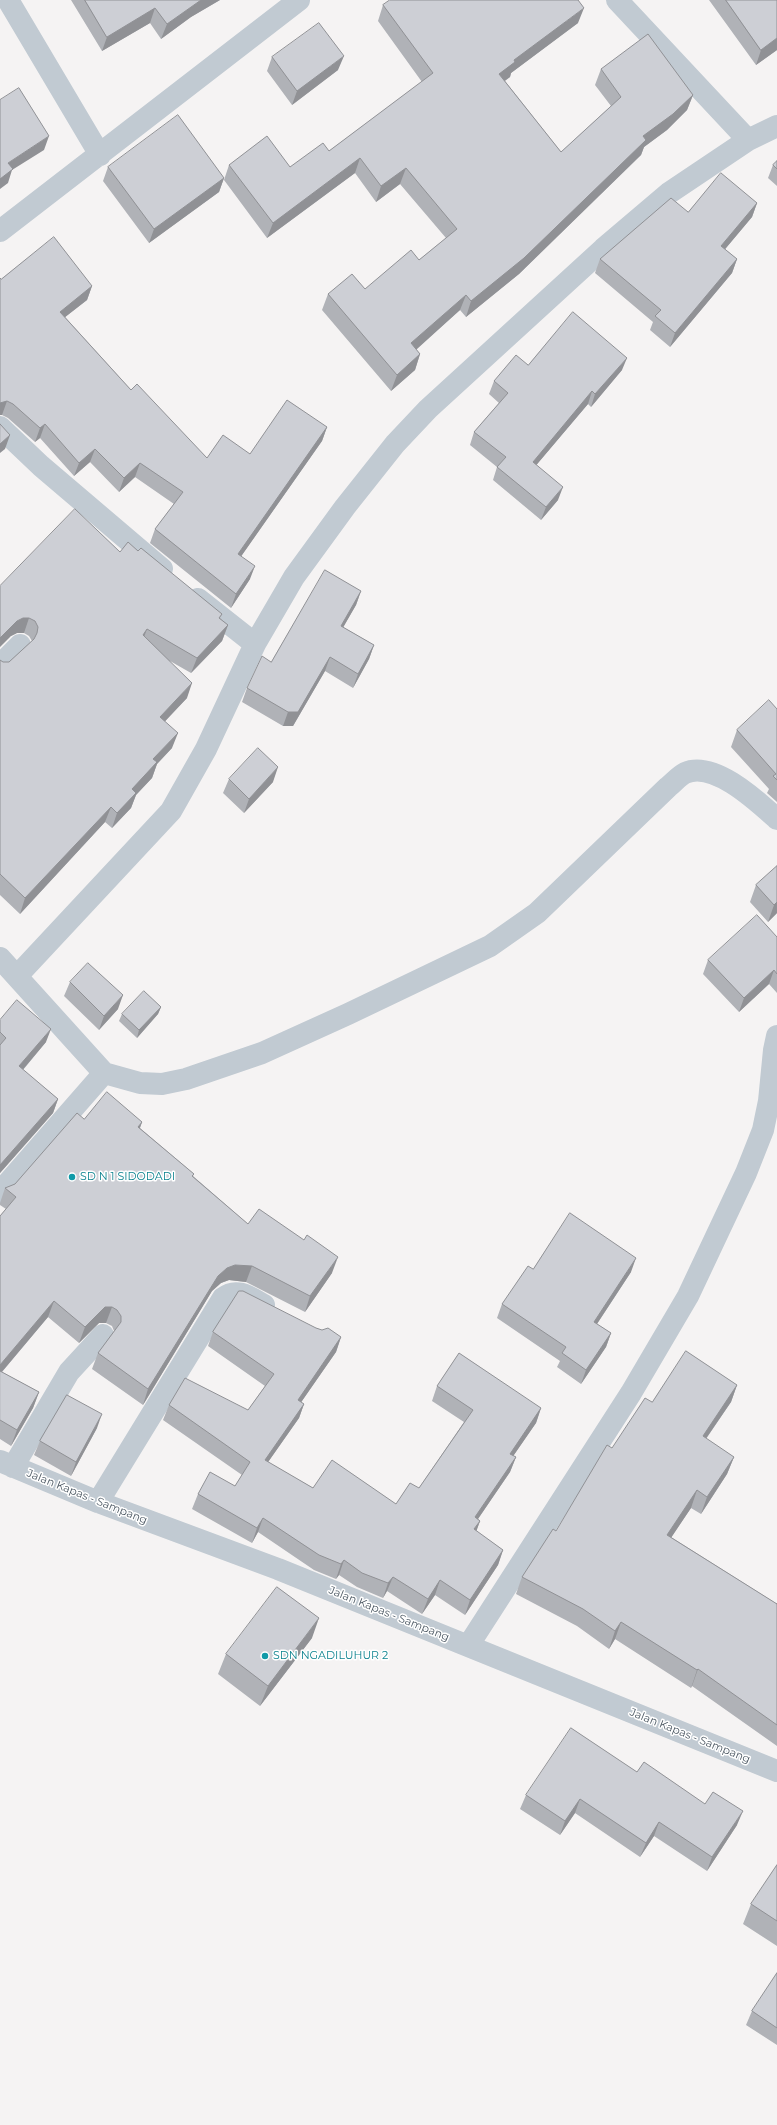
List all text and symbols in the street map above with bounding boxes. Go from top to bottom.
place label: SD N 1 SIDODADI [80,1170,175,1184]
marker: SD N 1 SIDODADI [67,1172,77,1182]
street label: Jalan Kapas - Sampang [25,1467,149,1527]
street label: Jalan Kapas - Sampang [327,1584,451,1644]
place label: SDN NGADILUHUR 2 [273,1649,388,1663]
marker: SDN NGADILUHUR 2 [260,1651,270,1661]
street label: Jalan Kapas - Sampang [628,1706,752,1766]

